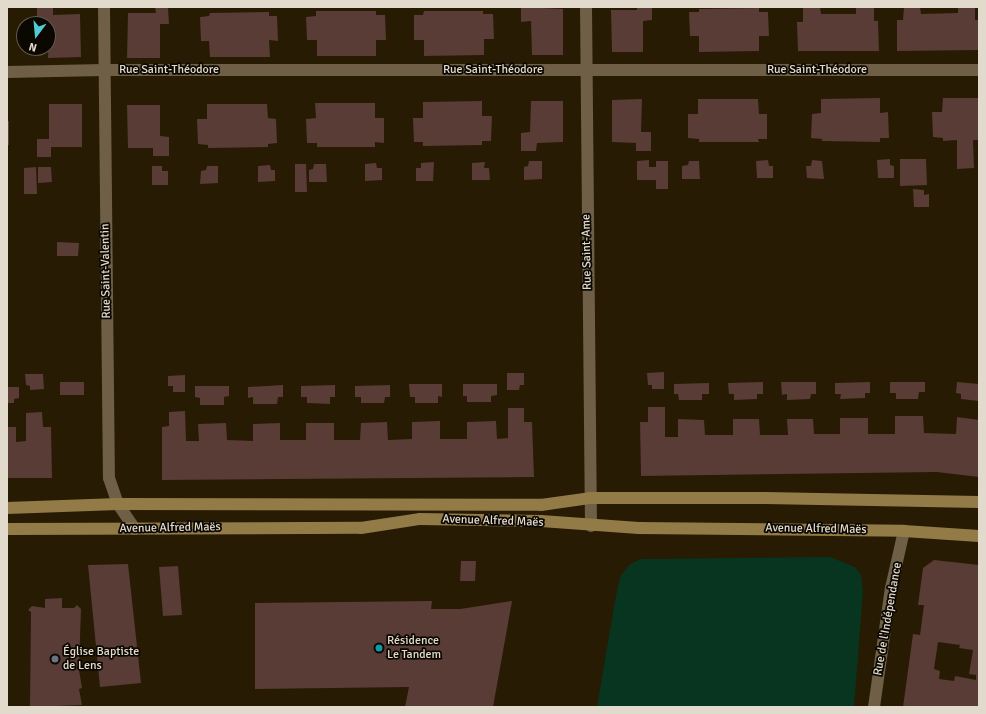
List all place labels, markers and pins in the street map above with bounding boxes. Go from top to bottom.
place label: Résidence Le Tandem [387,634,441,662]
marker: Résidence Le Tandem [374,643,384,653]
place label: Église Baptiste de Lens [63,645,139,673]
marker: Église Baptiste de Lens [50,654,60,664]

